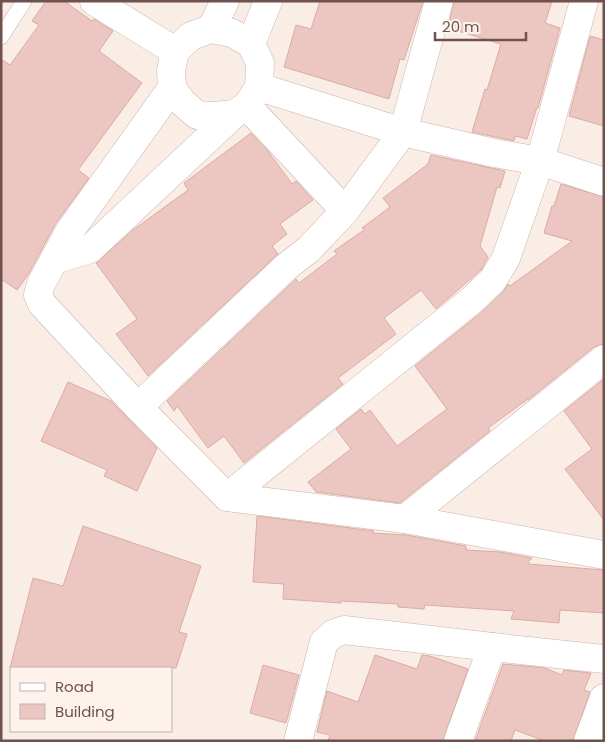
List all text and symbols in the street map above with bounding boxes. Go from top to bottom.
scale bar [435,10,526,42]
text: 20 m [442,16,480,37]
legend [10,667,172,732]
text: Road [55,676,94,697]
text: Building [55,701,115,722]

